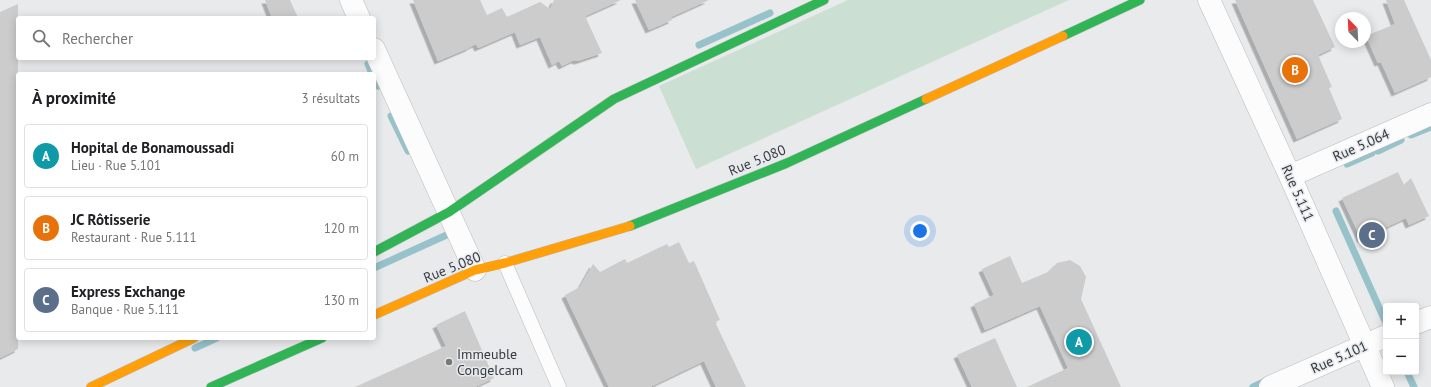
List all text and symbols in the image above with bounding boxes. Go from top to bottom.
north arrow [1335,12,1371,48]
search box [16,16,376,60]
icon: search [30,27,52,49]
text: Rechercher [62,29,133,48]
pin: B [1282,55,1308,85]
text: À proximité [32,87,116,109]
text: 3 résultats [301,90,360,107]
street label: Rue 5.064 [1330,124,1392,165]
text: Hopital de Bonamoussadi [71,138,234,157]
street label: Rue 5.080 [726,140,789,180]
text: A [42,148,50,165]
text: 60 m [331,148,359,165]
text: Lieu · Rue 5.101 [71,157,161,174]
street label: Rue 5.111 [1278,162,1318,224]
text: JC Rôtisserie [71,210,150,229]
text: B [42,220,50,237]
text: 120 m [324,220,359,237]
pin: C [1359,220,1385,250]
your location [910,221,930,241]
text: Restaurant · Rue 5.111 [71,229,197,246]
street label: Rue 5.080 [421,247,484,287]
text: Express Exchange [71,282,185,301]
text: C [42,292,50,309]
text: 130 m [324,292,359,309]
text: Banque · Rue 5.111 [71,301,179,318]
map controls [1383,303,1419,375]
button: + [1383,303,1419,339]
pin: A [1066,327,1092,357]
street label: Rue 5.101 [1308,337,1370,377]
button: − [1383,339,1419,375]
place label: Immeuble Congelcam [457,345,523,379]
marker: Immeuble Congelcam [444,357,454,367]

